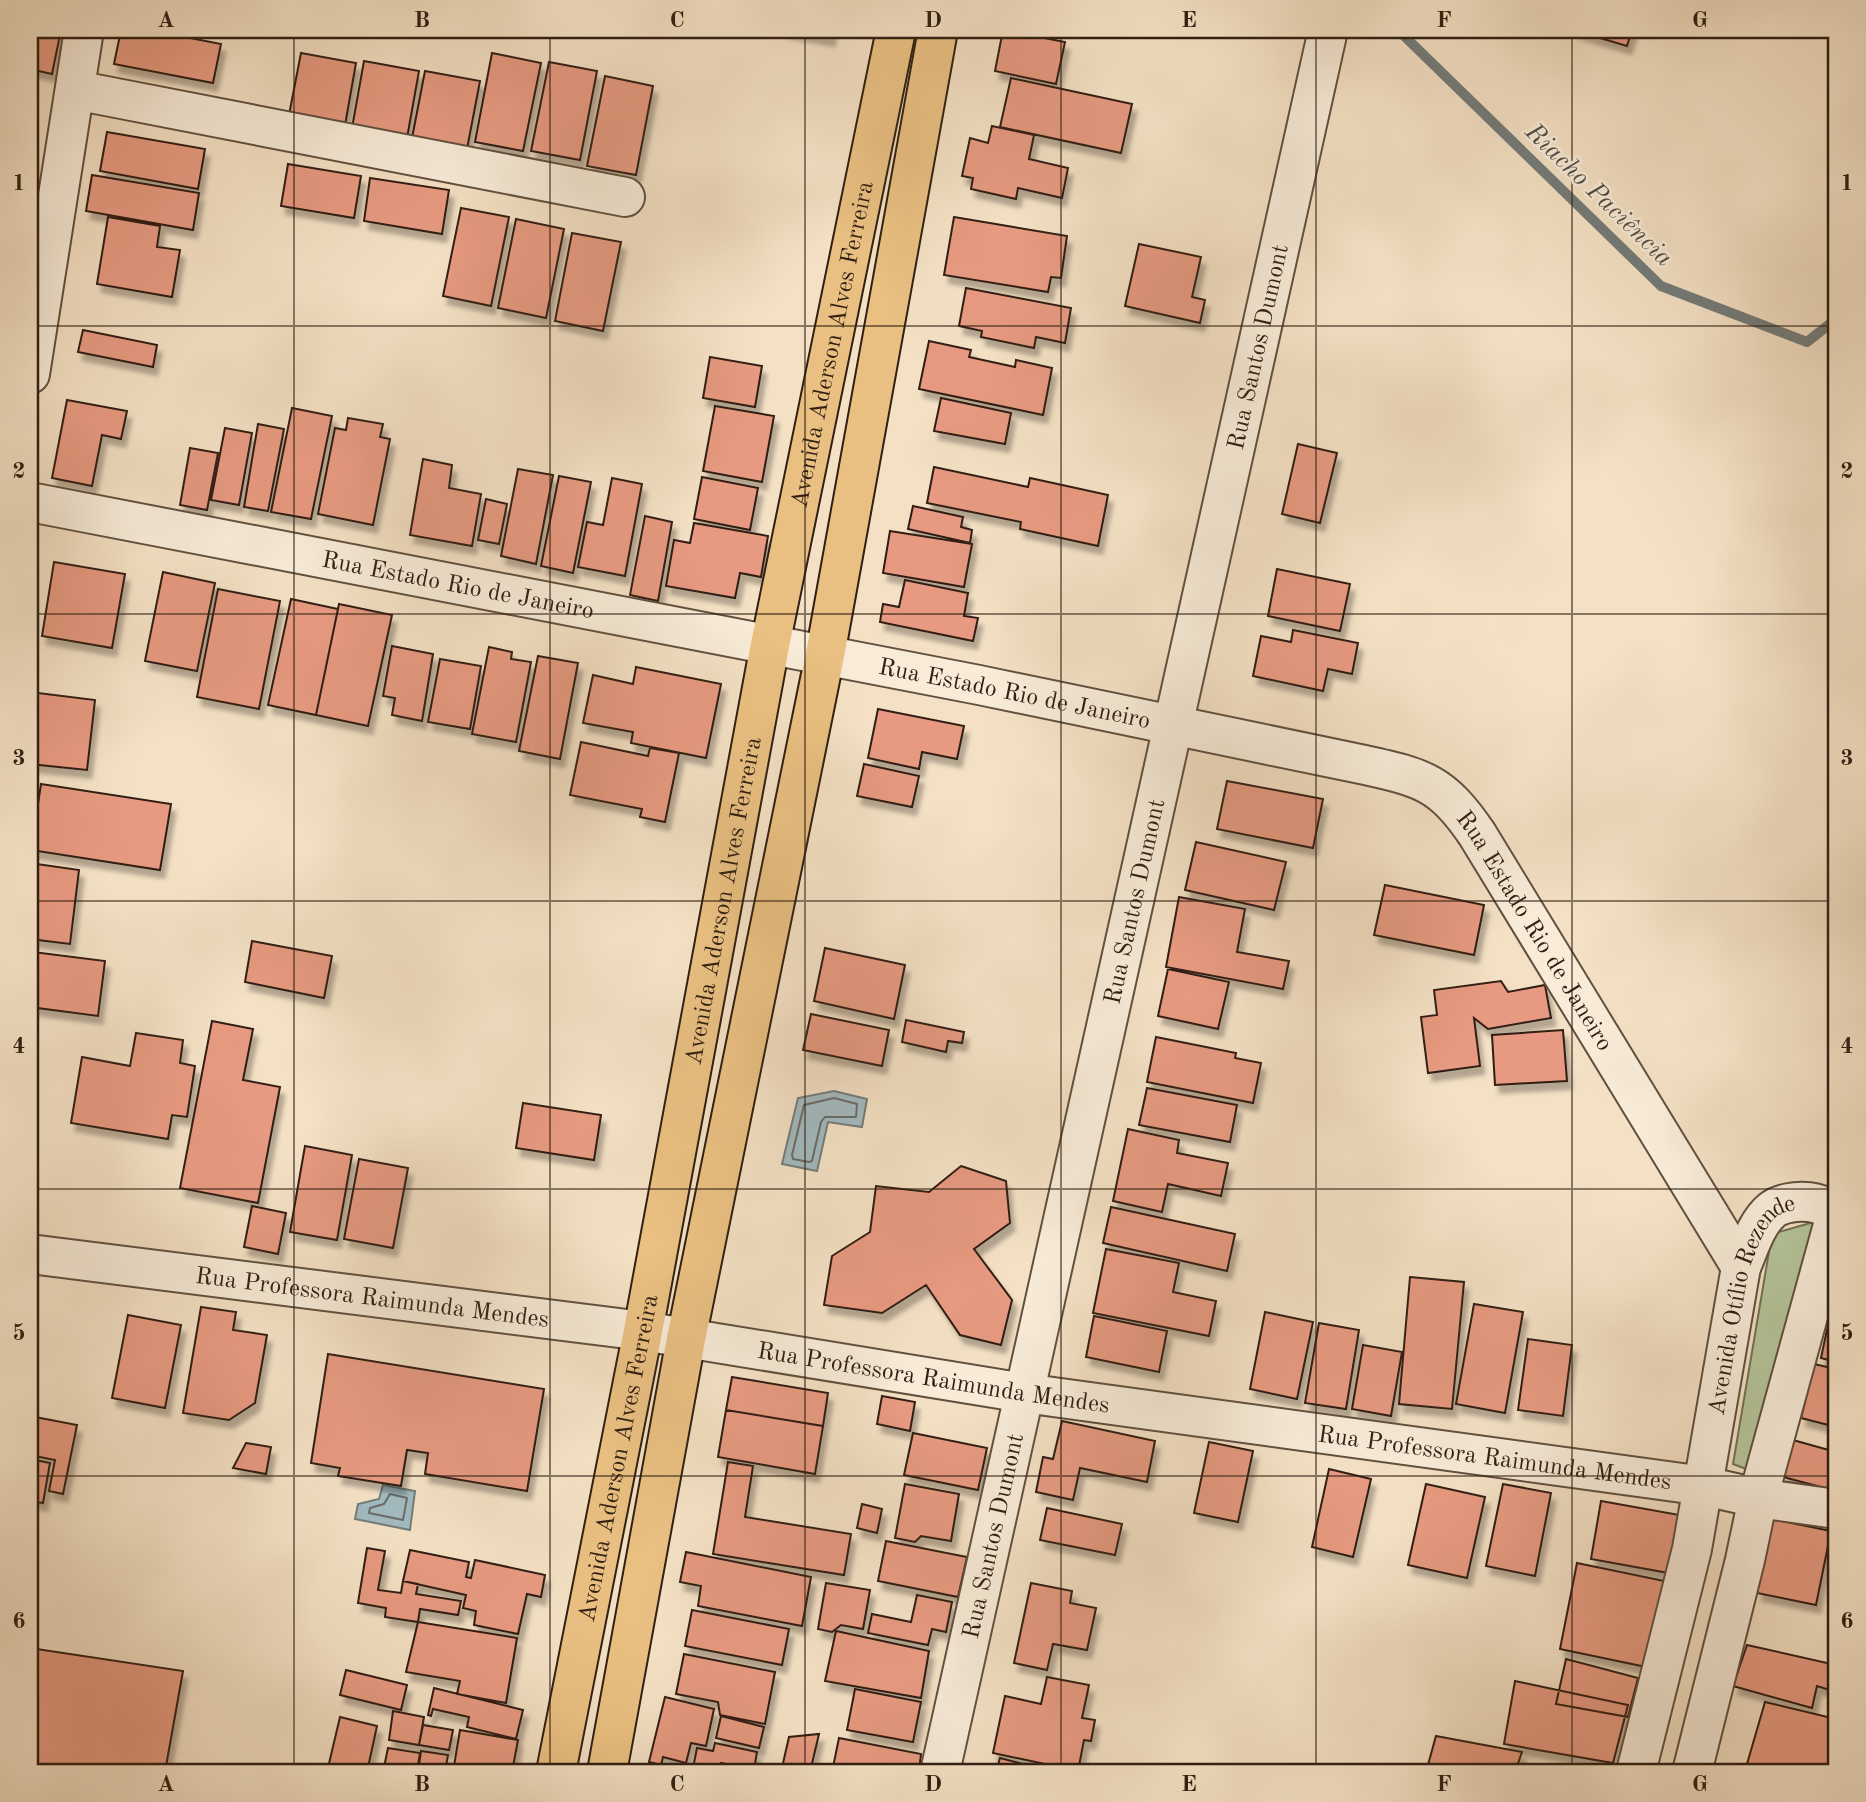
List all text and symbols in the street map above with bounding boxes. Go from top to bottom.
text: A [157,9,175,32]
text: B [414,9,430,32]
text: C [669,9,685,32]
text: D [924,9,942,32]
text: E [1181,9,1197,32]
text: F [1436,9,1452,32]
text: G [1692,9,1708,32]
water label: Riacho Paciência [1519,118,1677,272]
text: 1 [12,172,26,195]
text: 1 [1840,172,1854,195]
street label: Avenida Aderson Alves Ferreira [788,179,879,510]
street label: Rua Santos Dumont [1225,242,1294,452]
text: 2 [12,460,26,483]
text: 2 [1840,460,1854,483]
street label: Rua Estado Rio de Janeiro [320,549,596,625]
street label: Rua Estado Rio de Janeiro [876,656,1152,734]
street label: Avenida Aderson Alves Ferreira [683,735,767,1067]
text: 3 [12,747,26,770]
text: 3 [1840,747,1854,770]
street label: Rua Santos Dumont [1101,797,1170,1007]
street label: Rua Estado Rio de Janeiro [1451,807,1616,1056]
text: 4 [12,1035,26,1058]
text: 4 [1840,1035,1854,1058]
street label: Avenida Otílio Rezende [1705,1192,1797,1417]
street label: Rua Professora Raimunda Mendes [194,1265,550,1333]
street label: Avenida Aderson Alves Ferreira [576,1293,664,1624]
text: 5 [12,1322,26,1345]
text: 5 [1840,1322,1854,1345]
street label: Rua Professora Raimunda Mendes [755,1340,1111,1419]
street label: Rua Professora Raimunda Mendes [1316,1423,1673,1495]
street label: Rua Santos Dumont [960,1431,1029,1641]
text: 6 [12,1610,26,1633]
text: 6 [1840,1610,1854,1633]
text: A [157,1773,175,1796]
text: B [414,1773,430,1796]
text: C [669,1773,685,1796]
text: D [924,1773,942,1796]
text: E [1181,1773,1197,1796]
text: F [1436,1773,1452,1796]
text: G [1692,1773,1708,1796]

